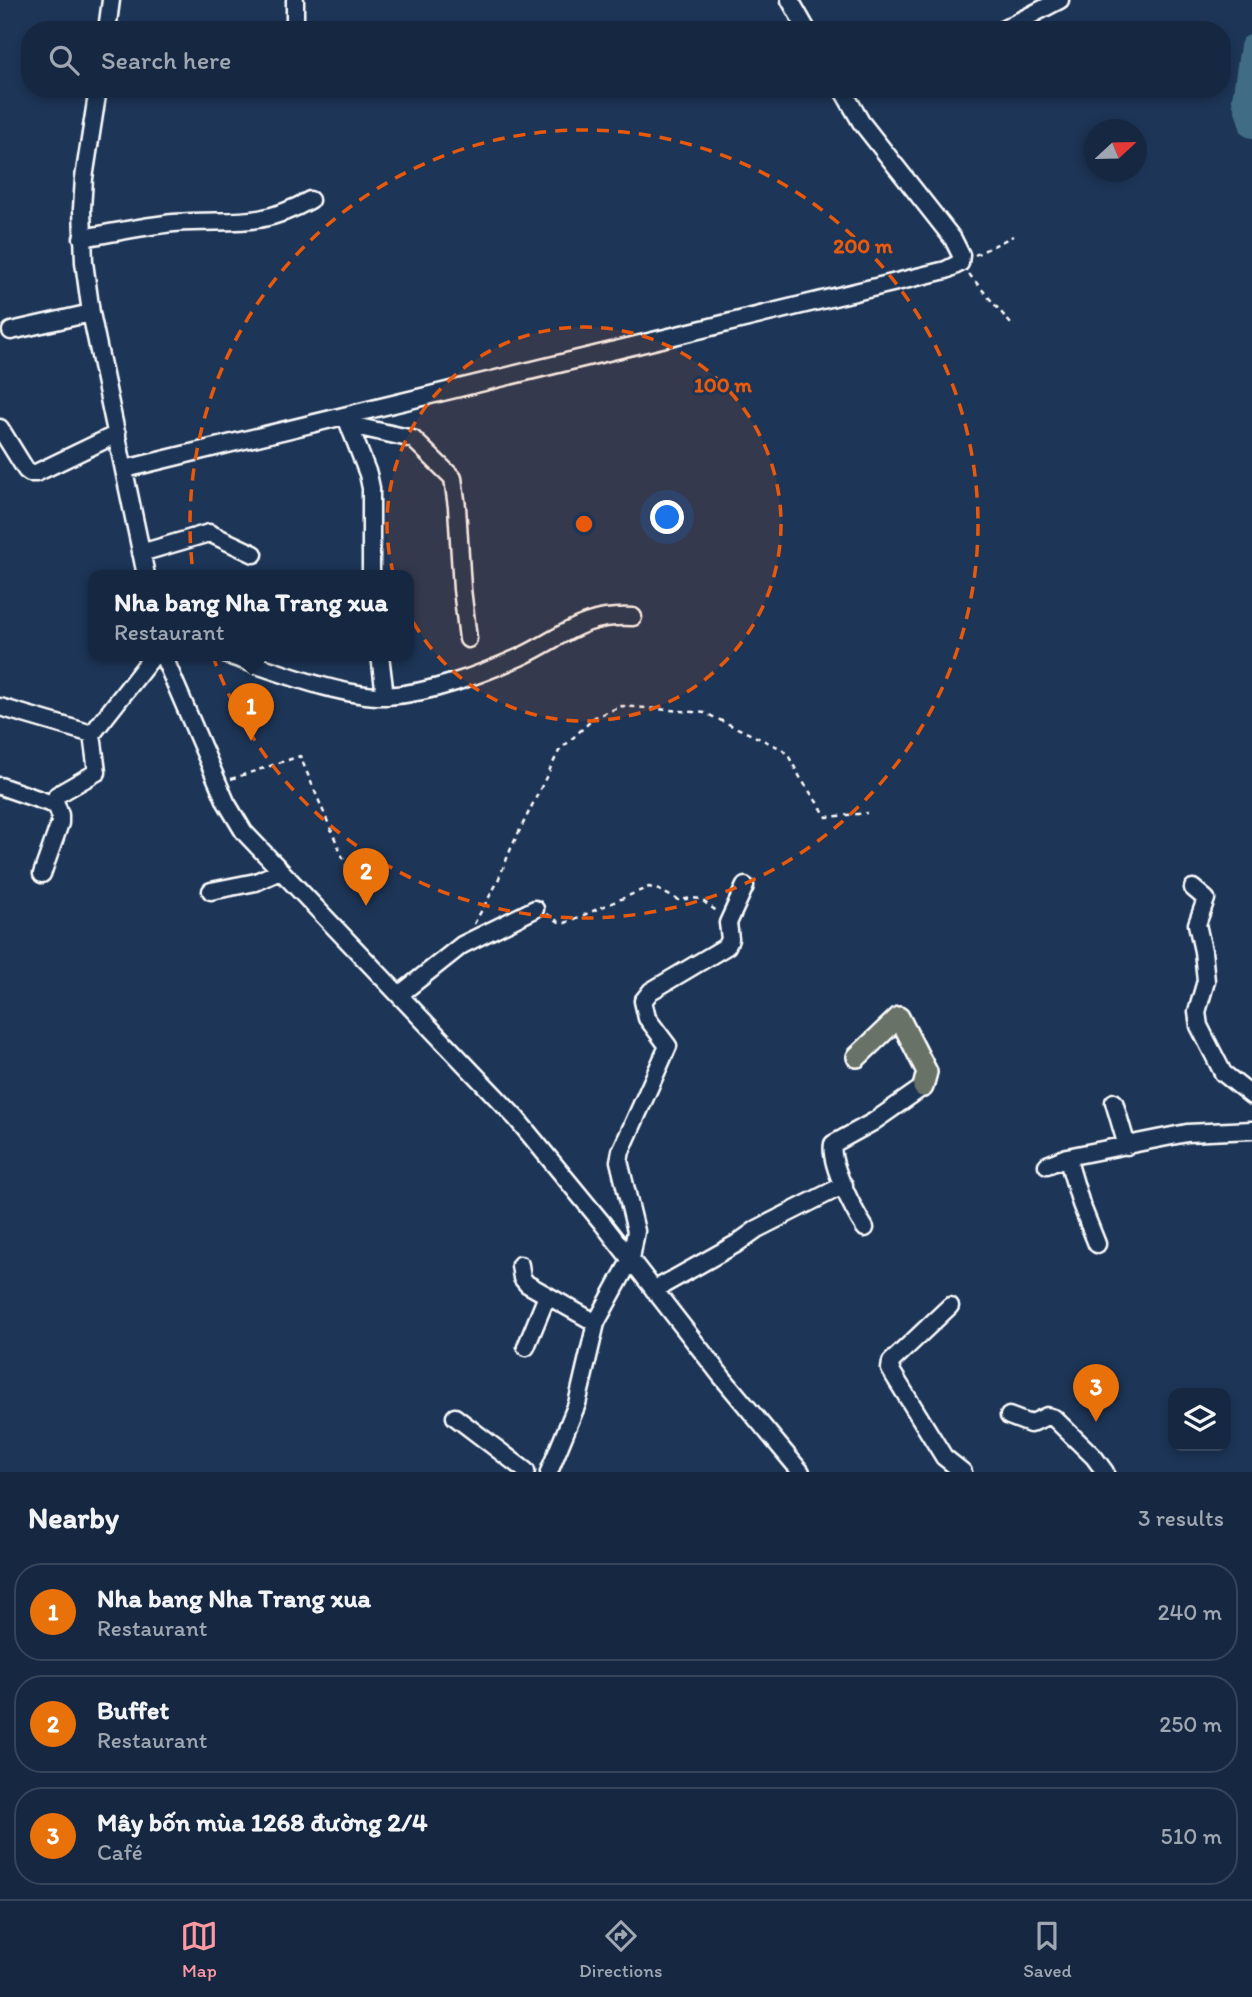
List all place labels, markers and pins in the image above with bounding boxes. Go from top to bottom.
centre of rings [572,512,596,536]
pin: 1 [228,683,274,741]
pin: 2 [343,848,389,906]
pin: 3 [1073,1364,1119,1422]

